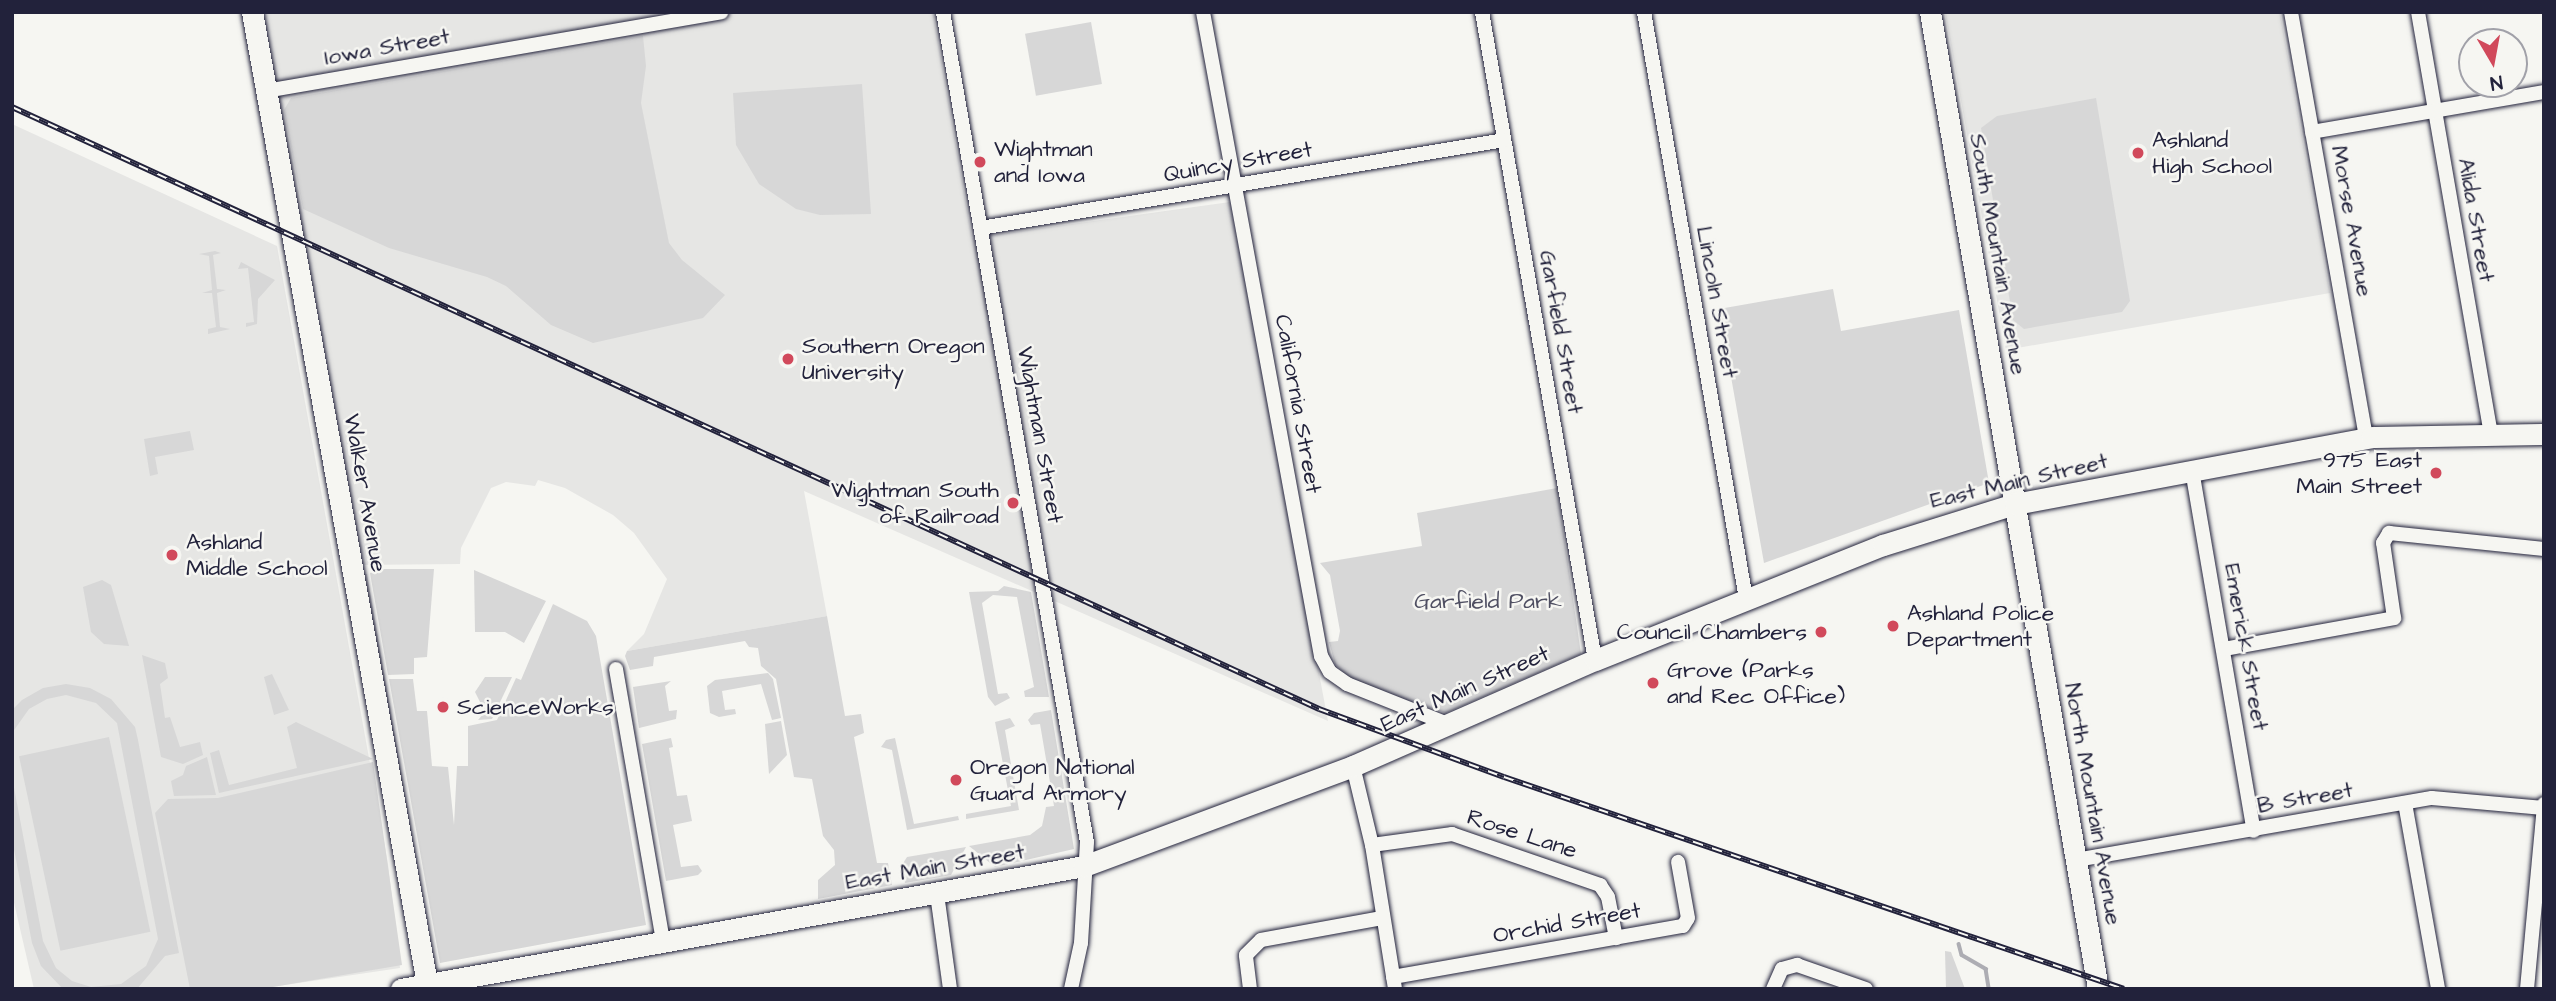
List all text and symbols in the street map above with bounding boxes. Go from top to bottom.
street label: Iowa Street [322,22,452,72]
north arrow [2458,28,2528,98]
text: N [2488,68,2505,97]
place label: Ashland High School [2152,126,2272,180]
street label: South Mountain Avenue [1963,131,2033,377]
place label: Wightman and Iowa [994,135,1093,189]
street label: Quincy Street [1162,135,1314,189]
street label: Morse Avenue [2325,143,2379,299]
marker: Ashland High School [2130,145,2146,161]
marker: Wightman and Iowa [972,154,988,170]
street label: Alida Street [2452,156,2500,284]
street label: Lincoln Street [1690,224,1744,380]
street label: Garfield Street [1533,248,1589,416]
street label: California Street [1269,312,1327,496]
place label: Southern Oregon University [802,332,985,386]
street label: Wightman Street [1011,345,1069,525]
marker: Southern Oregon University [780,351,796,367]
street label: Walker Avenue [338,412,392,574]
place label: 975 East Main Street [2296,446,2422,500]
street label: East Main Street [1928,447,2110,515]
marker: 975 East Main Street [2428,465,2444,481]
place label: Wightman South of Railroad [831,476,999,530]
marker: Wightman South of Railroad [1005,495,1021,511]
place label: Ashland Middle School [186,528,328,582]
marker: Ashland Middle School [164,547,180,563]
street label: Emerick Street [2218,561,2274,733]
park label: Garfield Park [1414,587,1562,615]
place label: Ashland Police Department [1907,599,2054,653]
place label: Council Chambers [1617,618,1807,646]
marker: Ashland Police Department [1885,618,1901,634]
marker: Council Chambers [1813,624,1829,640]
street label: East Main Street [1377,640,1553,738]
place label: Grove (Parks and Rec Office) [1667,656,1845,710]
marker: Grove (Parks and Rec Office) [1645,675,1661,691]
street label: North Mountain Avenue [2058,681,2128,927]
place label: ScienceWorks [457,693,614,721]
marker: ScienceWorks [435,699,451,715]
place label: Oregon National Guard Armory [970,753,1135,807]
marker: Oregon National Guard Armory [948,772,964,788]
street label: B Street [2255,776,2355,820]
street label: Rose Lane [1463,803,1581,865]
street label: East Main Street [843,838,1027,896]
street label: Orchid Street [1491,896,1643,950]

